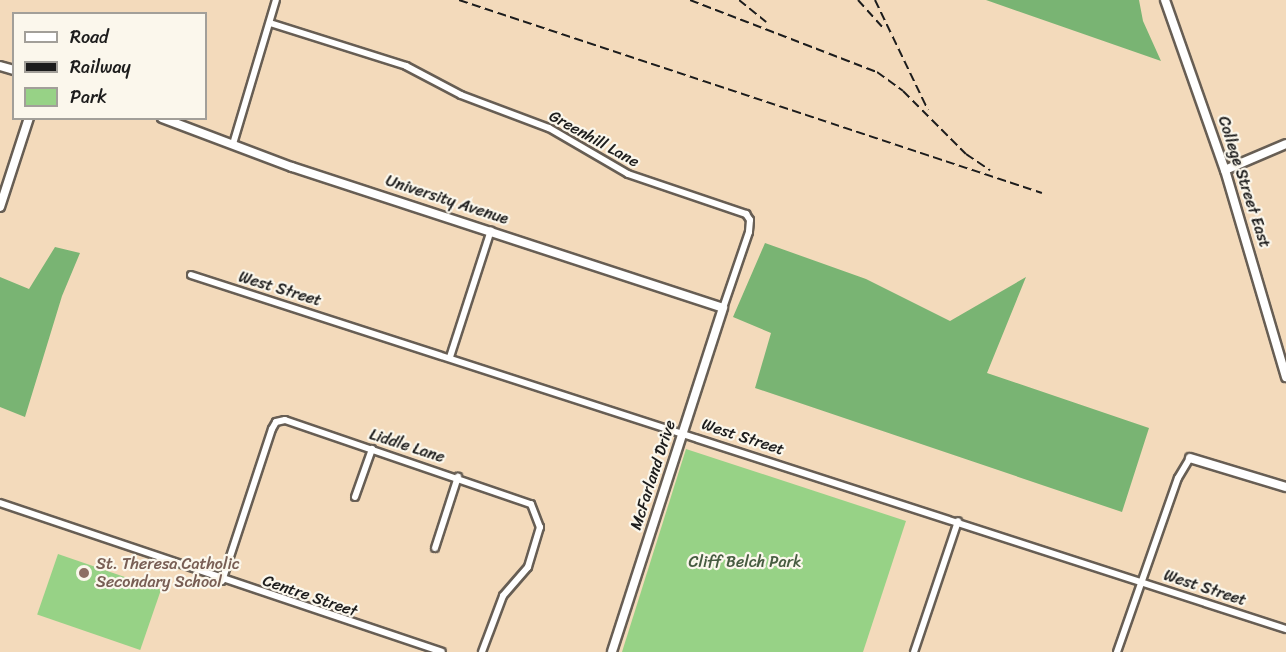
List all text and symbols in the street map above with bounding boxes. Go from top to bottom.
legend [12,12,207,120]
text: Road [70,21,109,53]
text: Railway [70,51,131,83]
text: Park [70,81,107,113]
street label: Greenhill Lane [546,106,642,172]
street label: College Street East [1214,114,1274,250]
street label: University Avenue [383,171,511,229]
street label: West Street [236,267,324,311]
street label: West Street [699,415,787,459]
street label: McFarland Drive [626,418,680,532]
street label: Liddle Lane [367,425,447,467]
park label: Cliff Belch Park [688,552,802,572]
place label: St. Theresa Catholic Secondary School [96,554,240,592]
marker: St. Theresa Catholic Secondary School [77,566,91,580]
street label: West Street [1161,566,1249,610]
street label: Centre Street [260,571,360,621]

